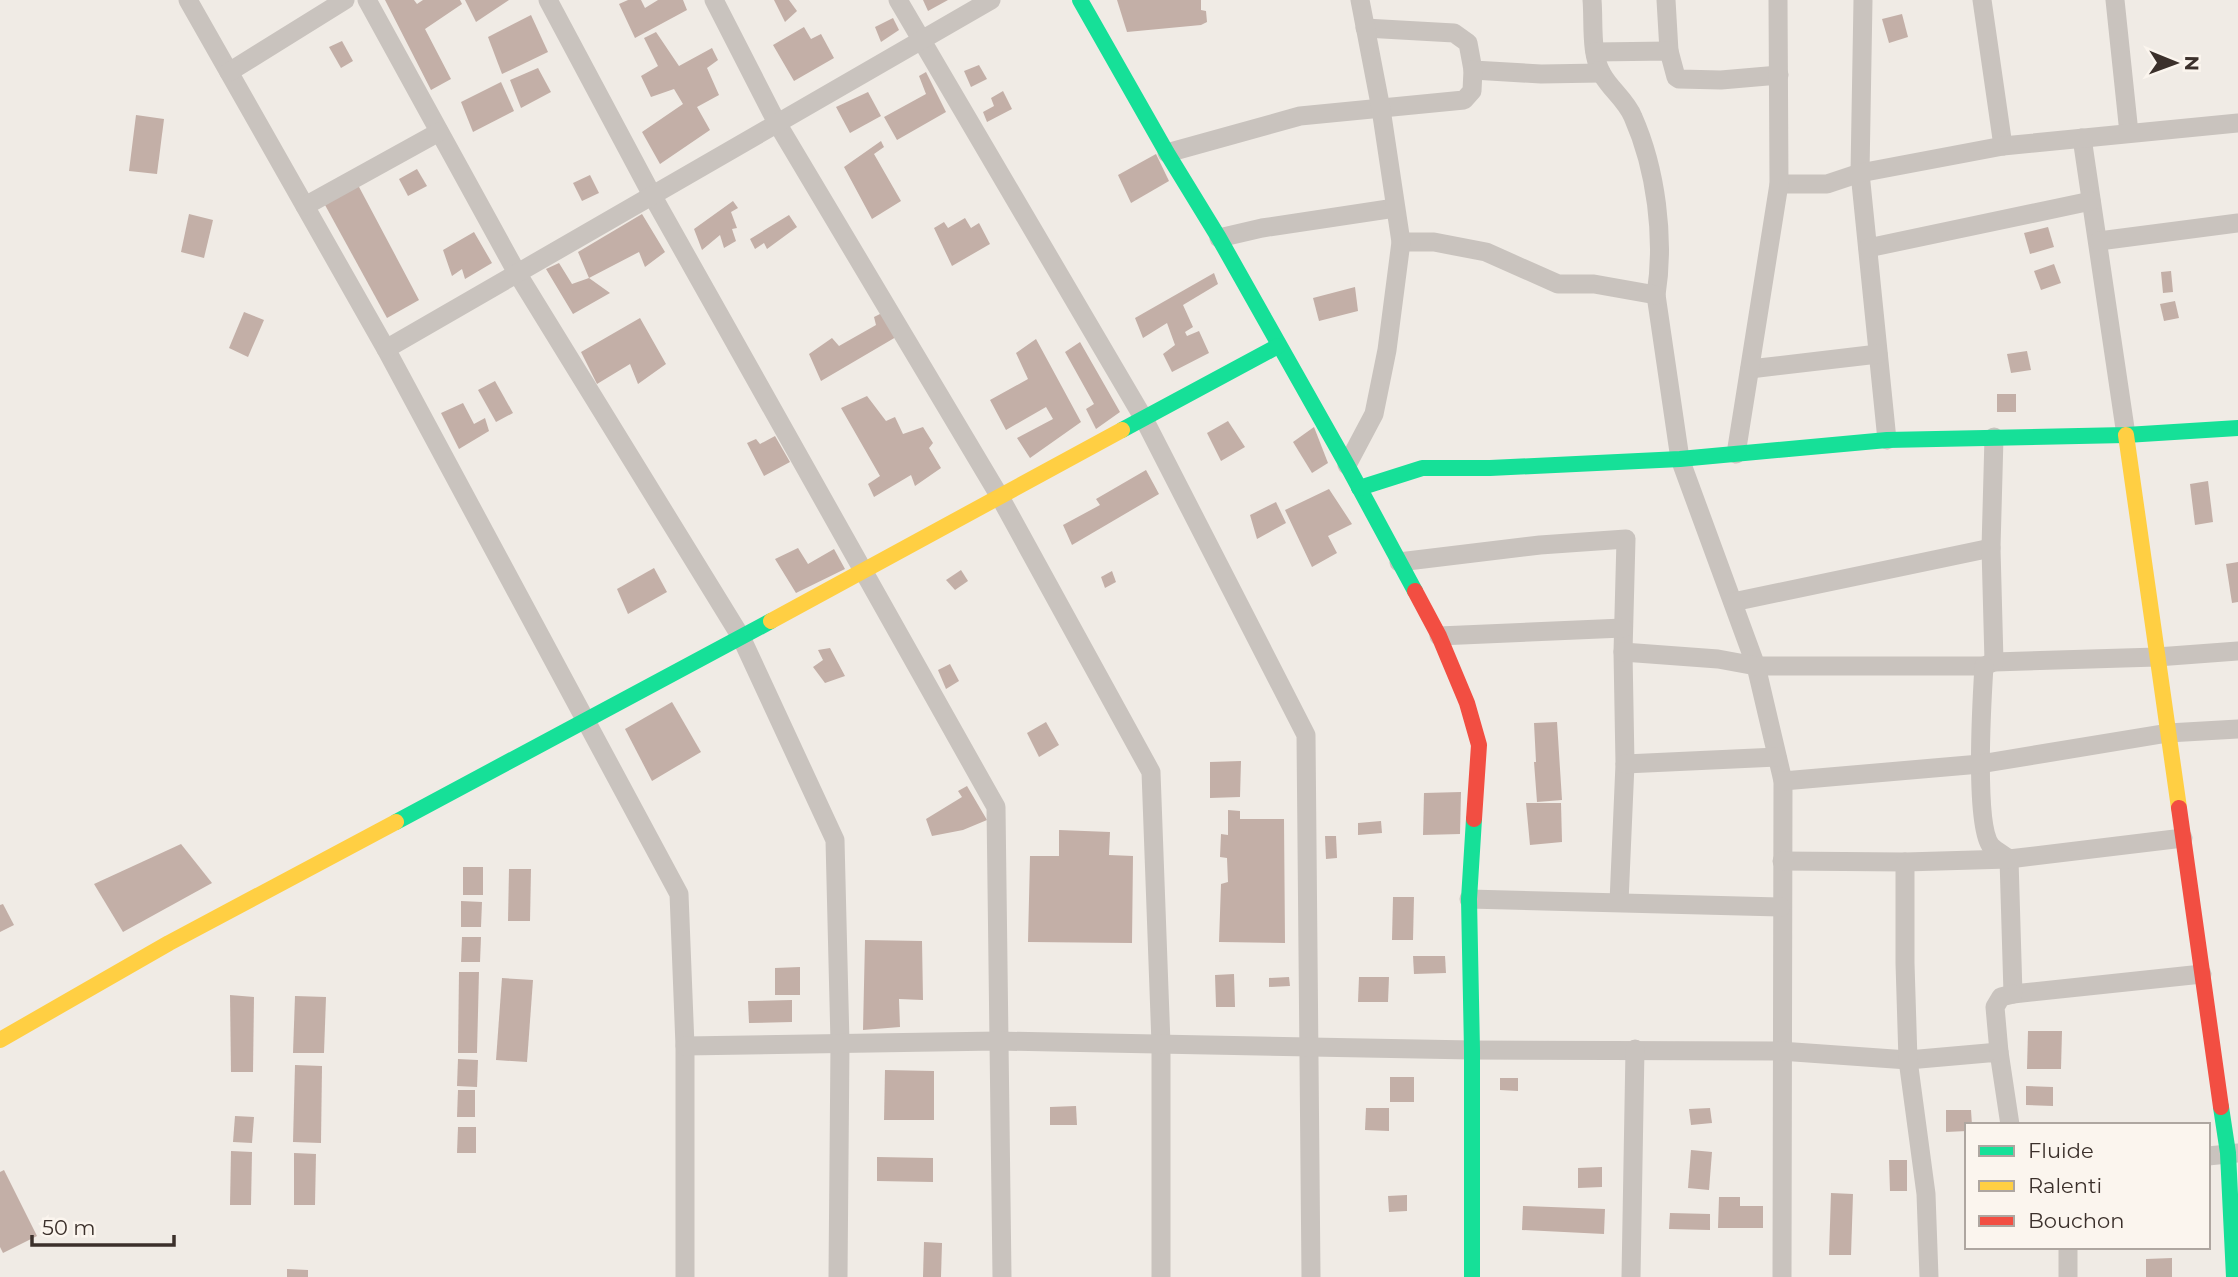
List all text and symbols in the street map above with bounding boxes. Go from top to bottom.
north arrow [2140,28,2210,98]
text: N [2180,55,2203,71]
legend [1965,1123,2210,1249]
text: Fluide [2028,1138,2094,1163]
text: Ralenti [2028,1173,2102,1198]
scale bar [32,1204,173,1248]
text: Bouchon [2028,1208,2124,1233]
text: 50 m [42,1215,96,1240]

